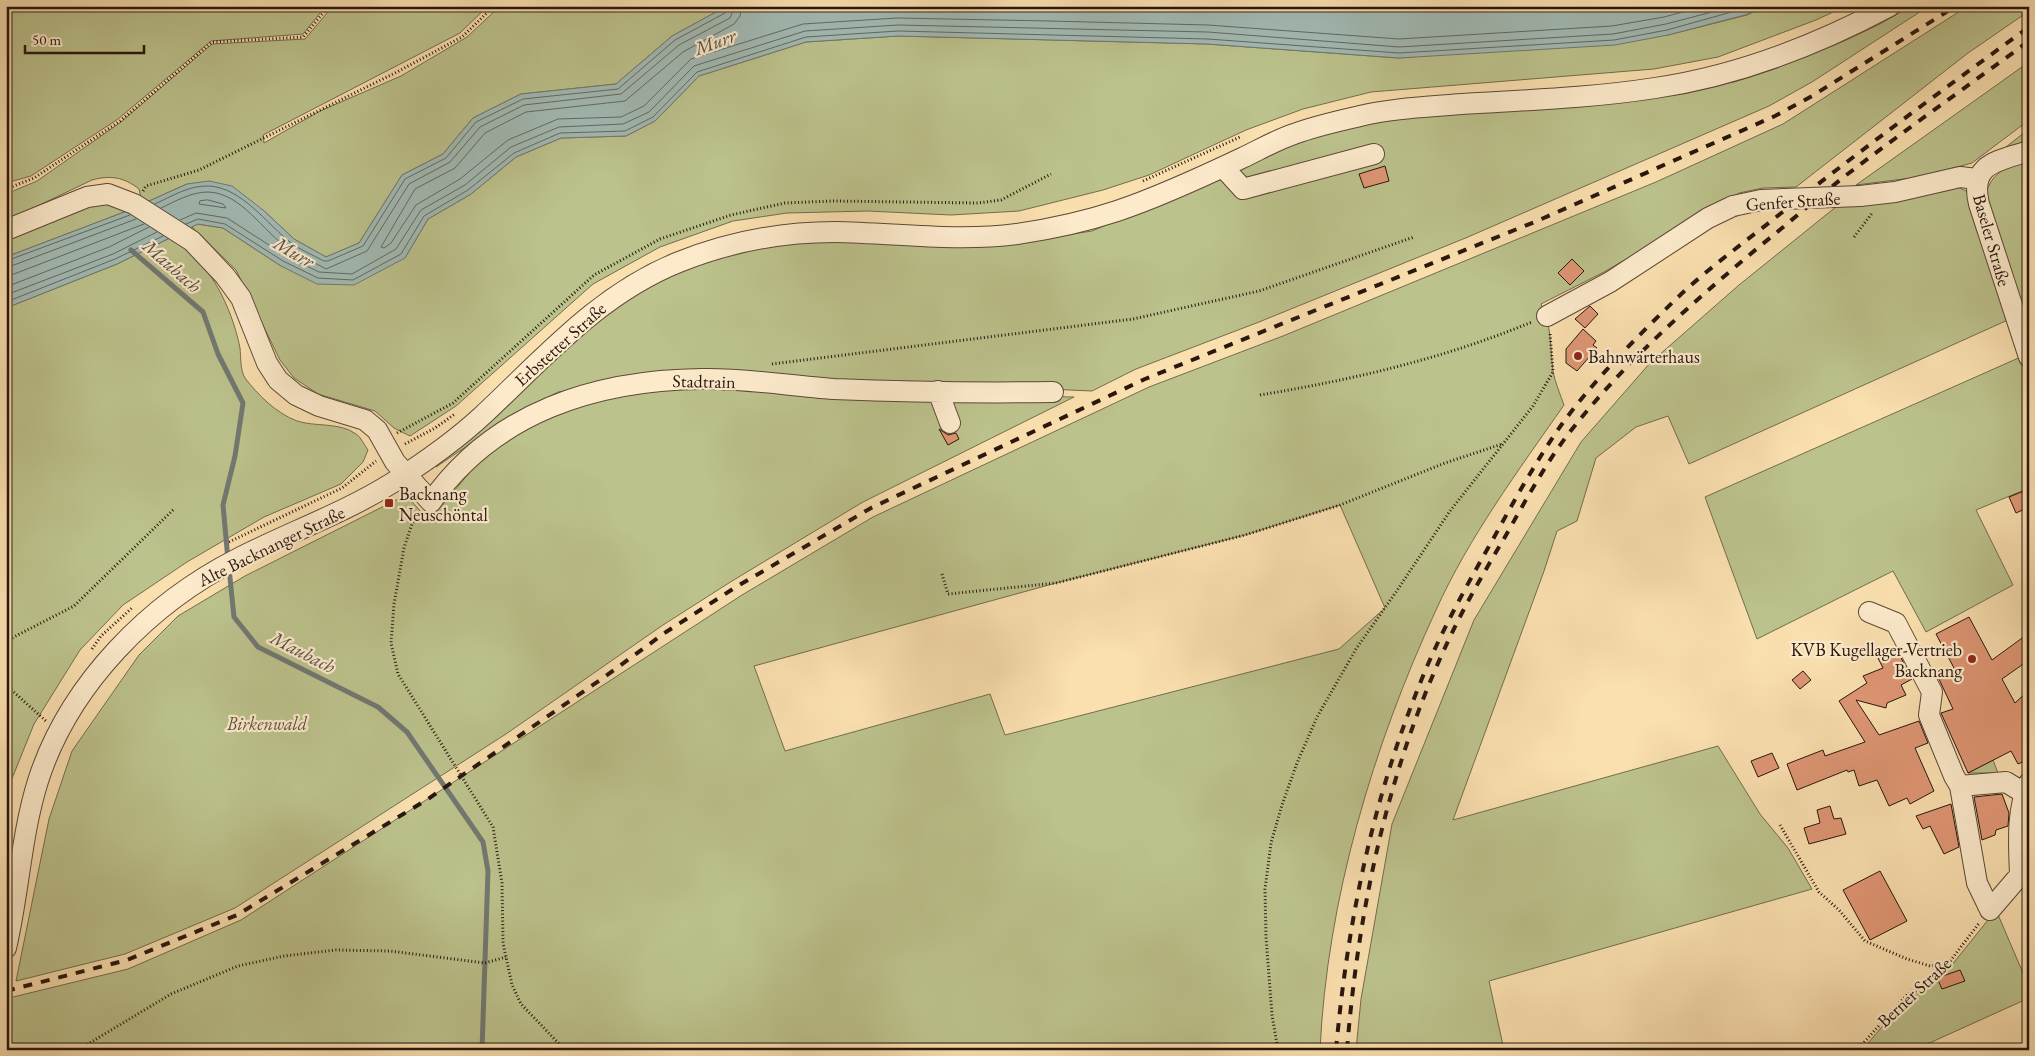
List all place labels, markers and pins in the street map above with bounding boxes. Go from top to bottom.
place label: Bahnwärterhaus [1588,345,1700,368]
marker: Bahnwärterhaus [1572,350,1584,362]
place label: Backnang Neuschöntal [399,482,488,526]
marker: Backnang Neuschöntal [383,497,395,509]
place label: KVB Kugellager-Vertrieb Backnang [1791,638,1962,682]
marker: KVB Kugellager-Vertrieb Backnang [1966,653,1978,665]

